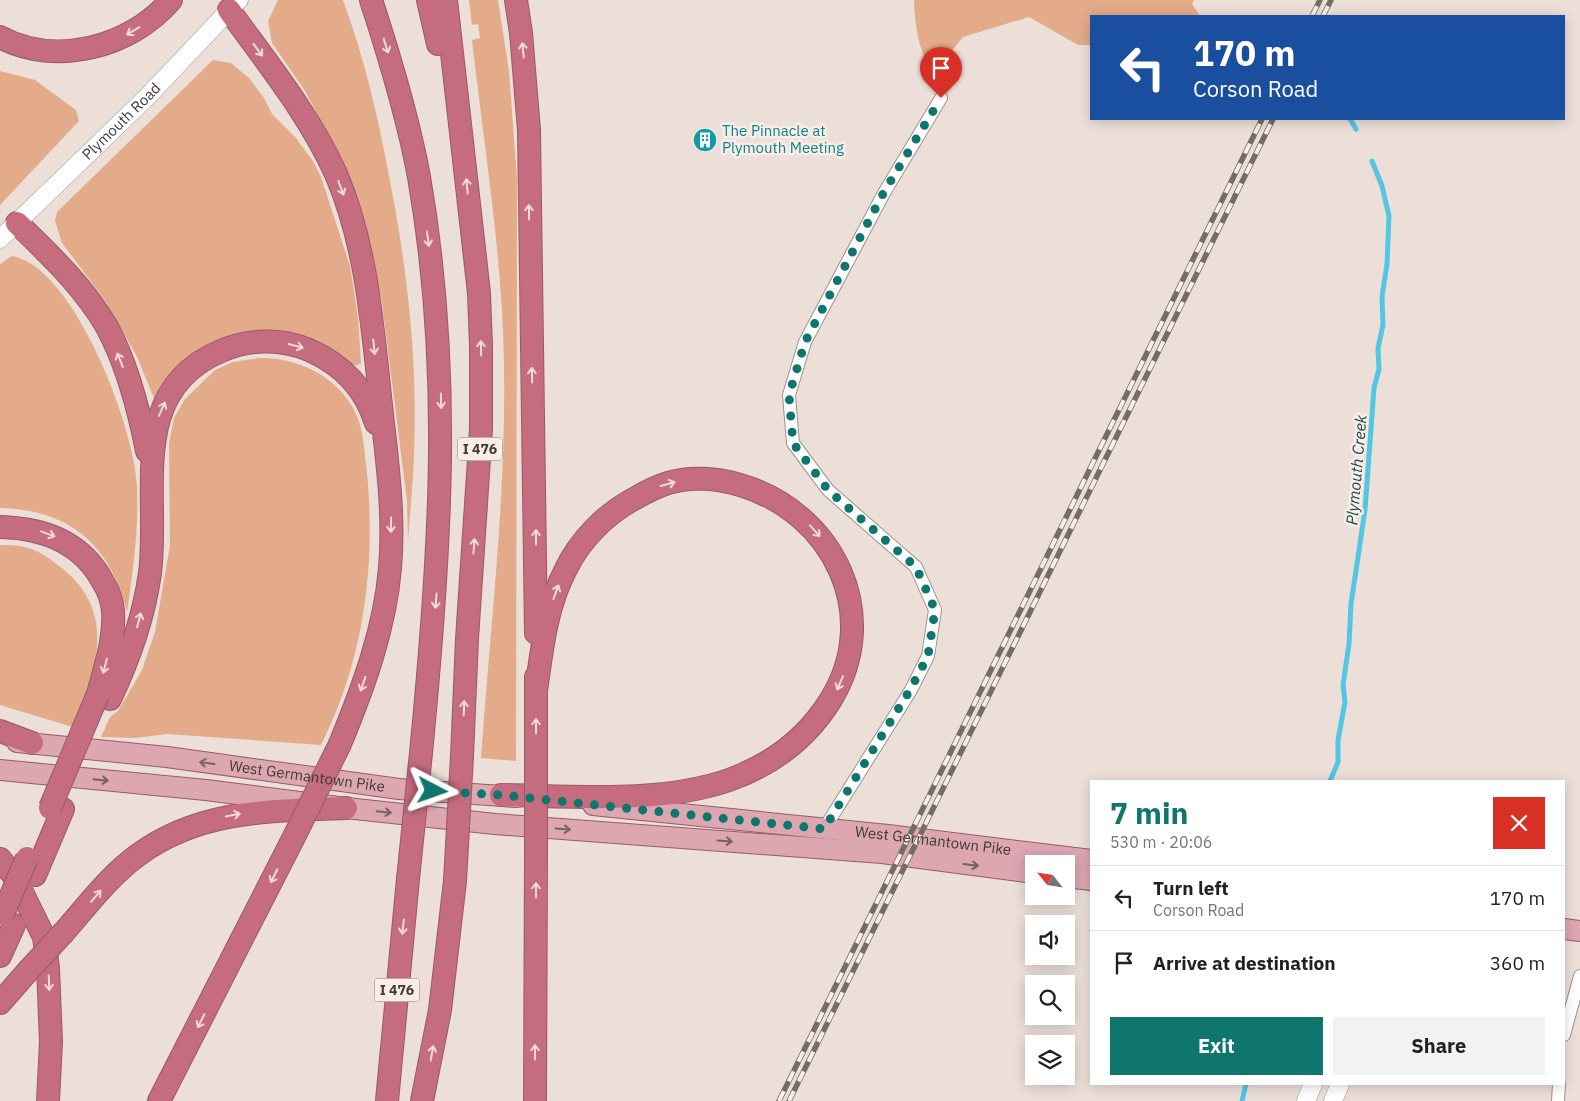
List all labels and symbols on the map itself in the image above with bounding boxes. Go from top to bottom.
one-way arrow [127,26,141,36]
one-way arrow [382,38,391,54]
one-way arrow [518,42,528,58]
one-way arrow [253,43,263,57]
pin [920,47,962,98]
street label: Plymouth Road [78,79,164,164]
place label: The Pinnacle at Plymouth Meeting [722,121,844,157]
building icon: The Pinnacle at Plymouth Meeting [692,127,718,153]
one-way arrow [462,179,472,195]
one-way arrow [337,180,346,196]
one-way arrow [524,204,534,220]
one-way arrow [423,231,433,247]
one-way arrow [369,339,379,355]
one-way arrow [476,340,485,356]
one-way arrow [288,342,304,352]
one-way arrow [115,353,124,368]
one-way arrow [527,367,537,383]
one-way arrow [436,392,446,409]
one-way arrow [158,402,168,417]
water label: Plymouth Creek [1341,413,1371,526]
road number: I 476 [458,438,502,460]
one-way arrow [660,478,676,488]
one-way arrow [386,516,396,533]
one-way arrow [809,525,821,538]
one-way arrow [531,529,541,546]
one-way arrow [40,530,55,539]
one-way arrow [469,538,478,554]
one-way arrow [552,585,561,600]
one-way arrow [431,593,440,609]
one-way arrow [135,613,145,629]
one-way arrow [100,658,110,674]
one-way arrow [834,675,844,690]
one-way arrow [358,676,368,692]
one-way arrow [459,700,468,716]
one-way arrow [531,718,541,734]
street label: West Germantown Pike [228,756,386,796]
one-way arrow [199,757,215,767]
position arrow [406,764,458,816]
one-way arrow [92,775,108,784]
one-way arrow [376,807,392,817]
one-way arrow [225,810,241,820]
street label: West Germantown Pike [854,822,1012,859]
one-way arrow [555,824,571,834]
one-way arrow [717,837,733,846]
north arrow [1025,855,1075,905]
one-way arrow [963,860,979,870]
one-way arrow [269,868,278,883]
one-way arrow [531,882,541,898]
one-way arrow [90,889,101,902]
one-way arrow [399,919,408,935]
one-way arrow [44,975,53,991]
road number: I 476 [374,978,420,1002]
one-way arrow [195,1013,205,1028]
one-way arrow [530,1045,540,1061]
one-way arrow [427,1046,437,1062]

